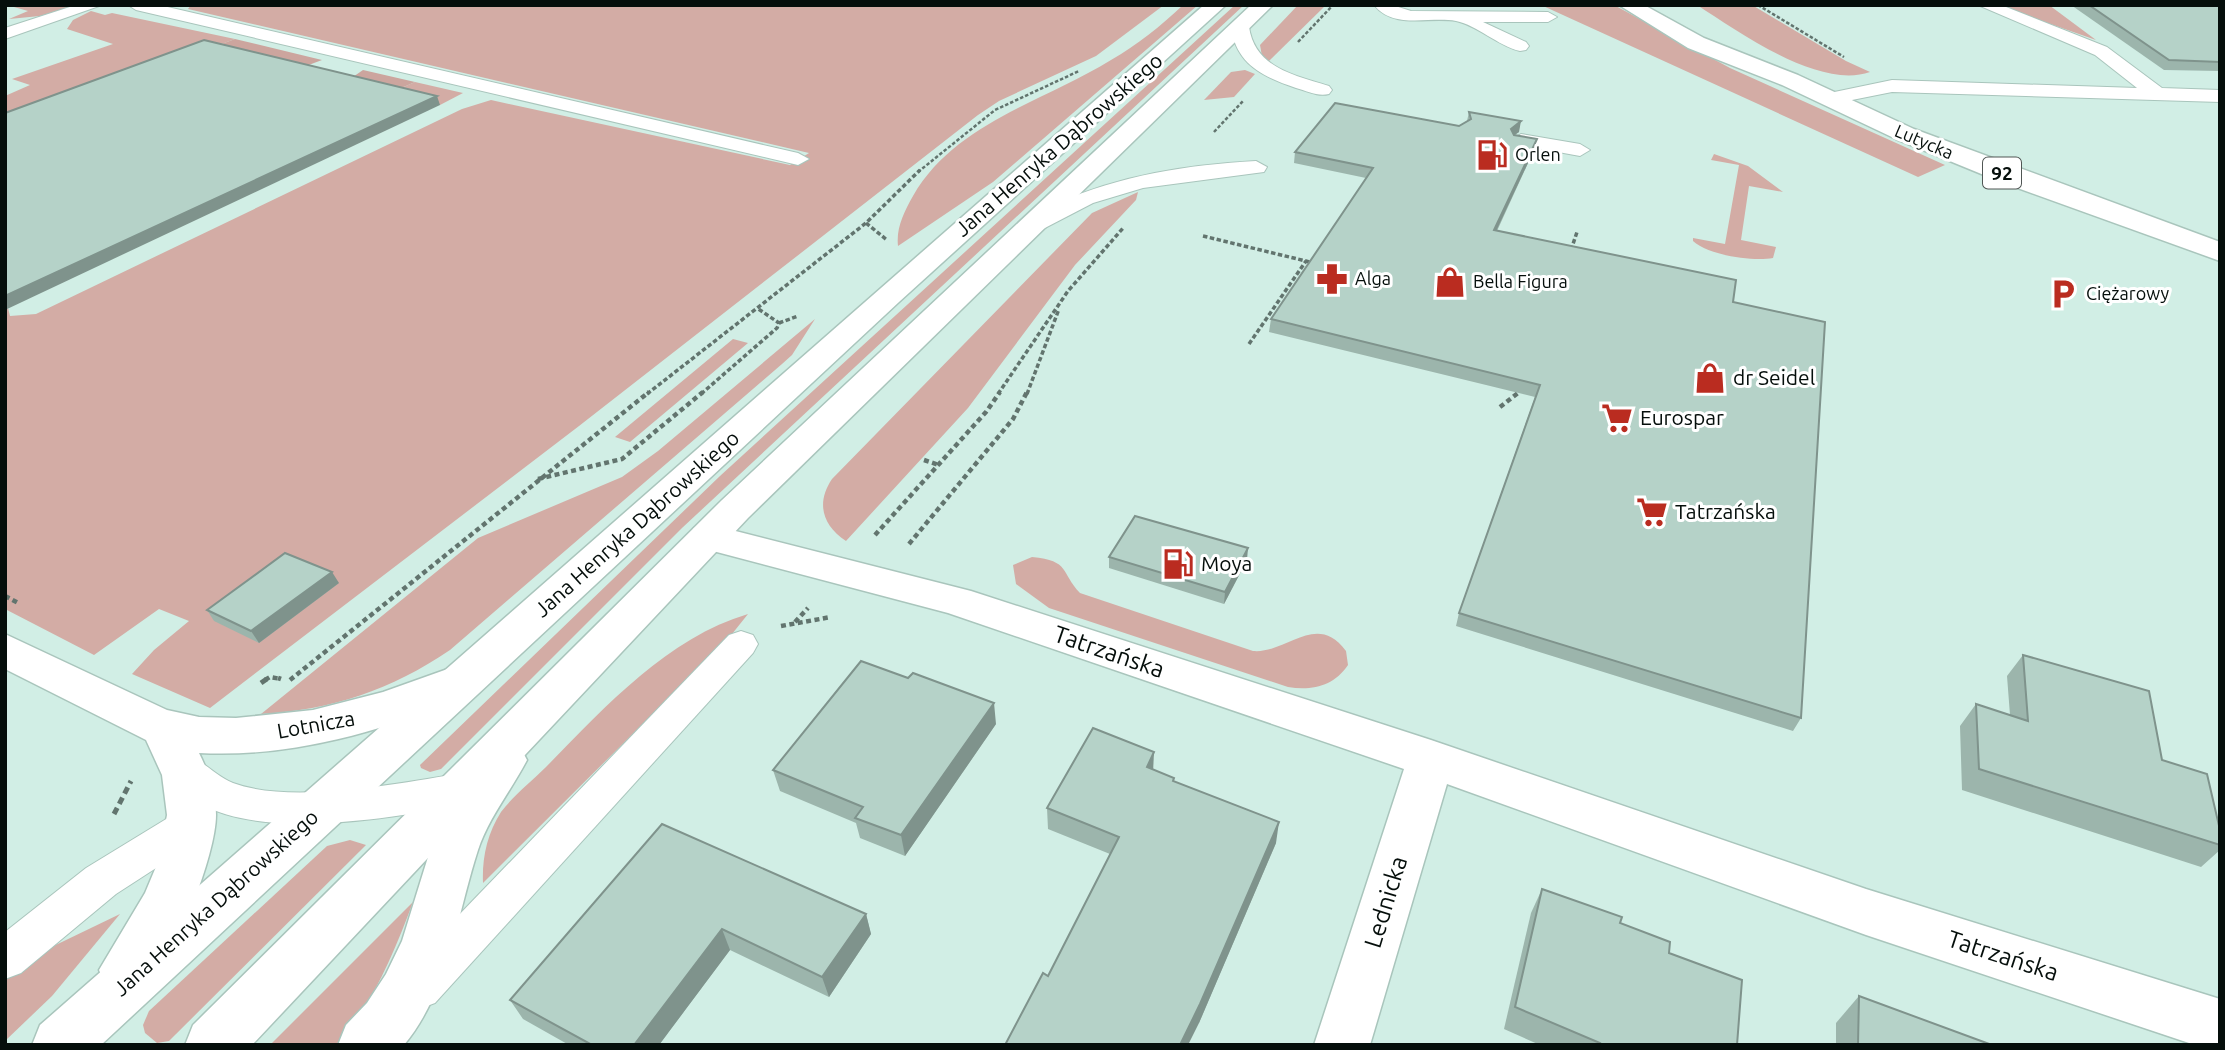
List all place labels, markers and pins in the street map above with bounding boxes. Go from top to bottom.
fuel station icon: Orlen [1475,138,1509,172]
place label: Orlen [1515,144,1561,164]
pharmacy icon: Alga [1315,262,1349,296]
shop icon: Bella Figura [1433,265,1467,299]
place label: Alga [1355,268,1391,288]
place label: Bella Figura [1473,271,1568,291]
parking icon: Ciężarowy [2046,277,2080,311]
place label: Ciężarowy [2086,283,2169,303]
shop icon: dr Seidel [1693,361,1727,395]
place label: dr Seidel [1733,365,1815,389]
supermarket icon: Eurospar [1600,401,1634,435]
place label: Eurospar [1640,405,1724,429]
supermarket icon: Tatrzańska [1635,495,1669,529]
place label: Tatrzańska [1675,499,1776,523]
fuel station icon: Moya [1161,547,1195,581]
place label: Moya [1201,551,1252,575]

